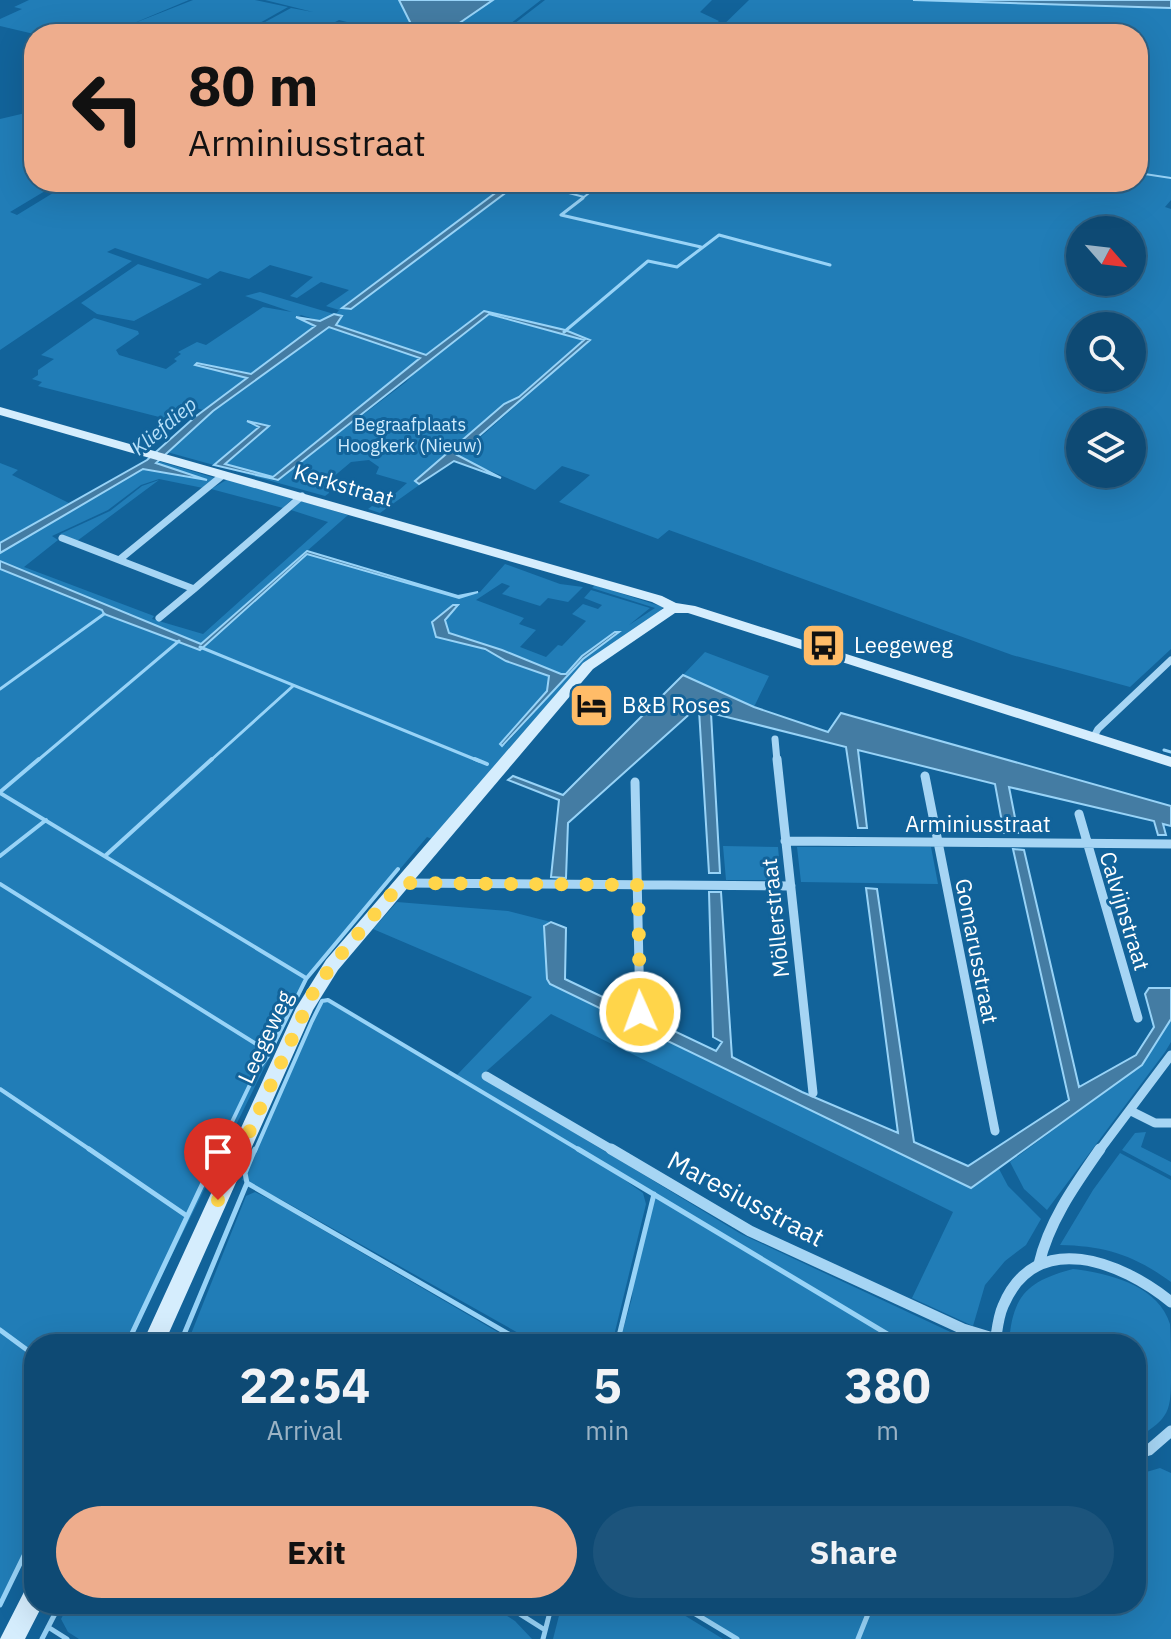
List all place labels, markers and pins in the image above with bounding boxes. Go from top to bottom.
bus stop icon: Leegeweg [799,621,847,669]
place label: Leegeweg [854,630,953,659]
hotel icon: B&B Roses [567,681,615,729]
place label: B&B Roses [622,690,731,719]
pin [184,1118,252,1200]

